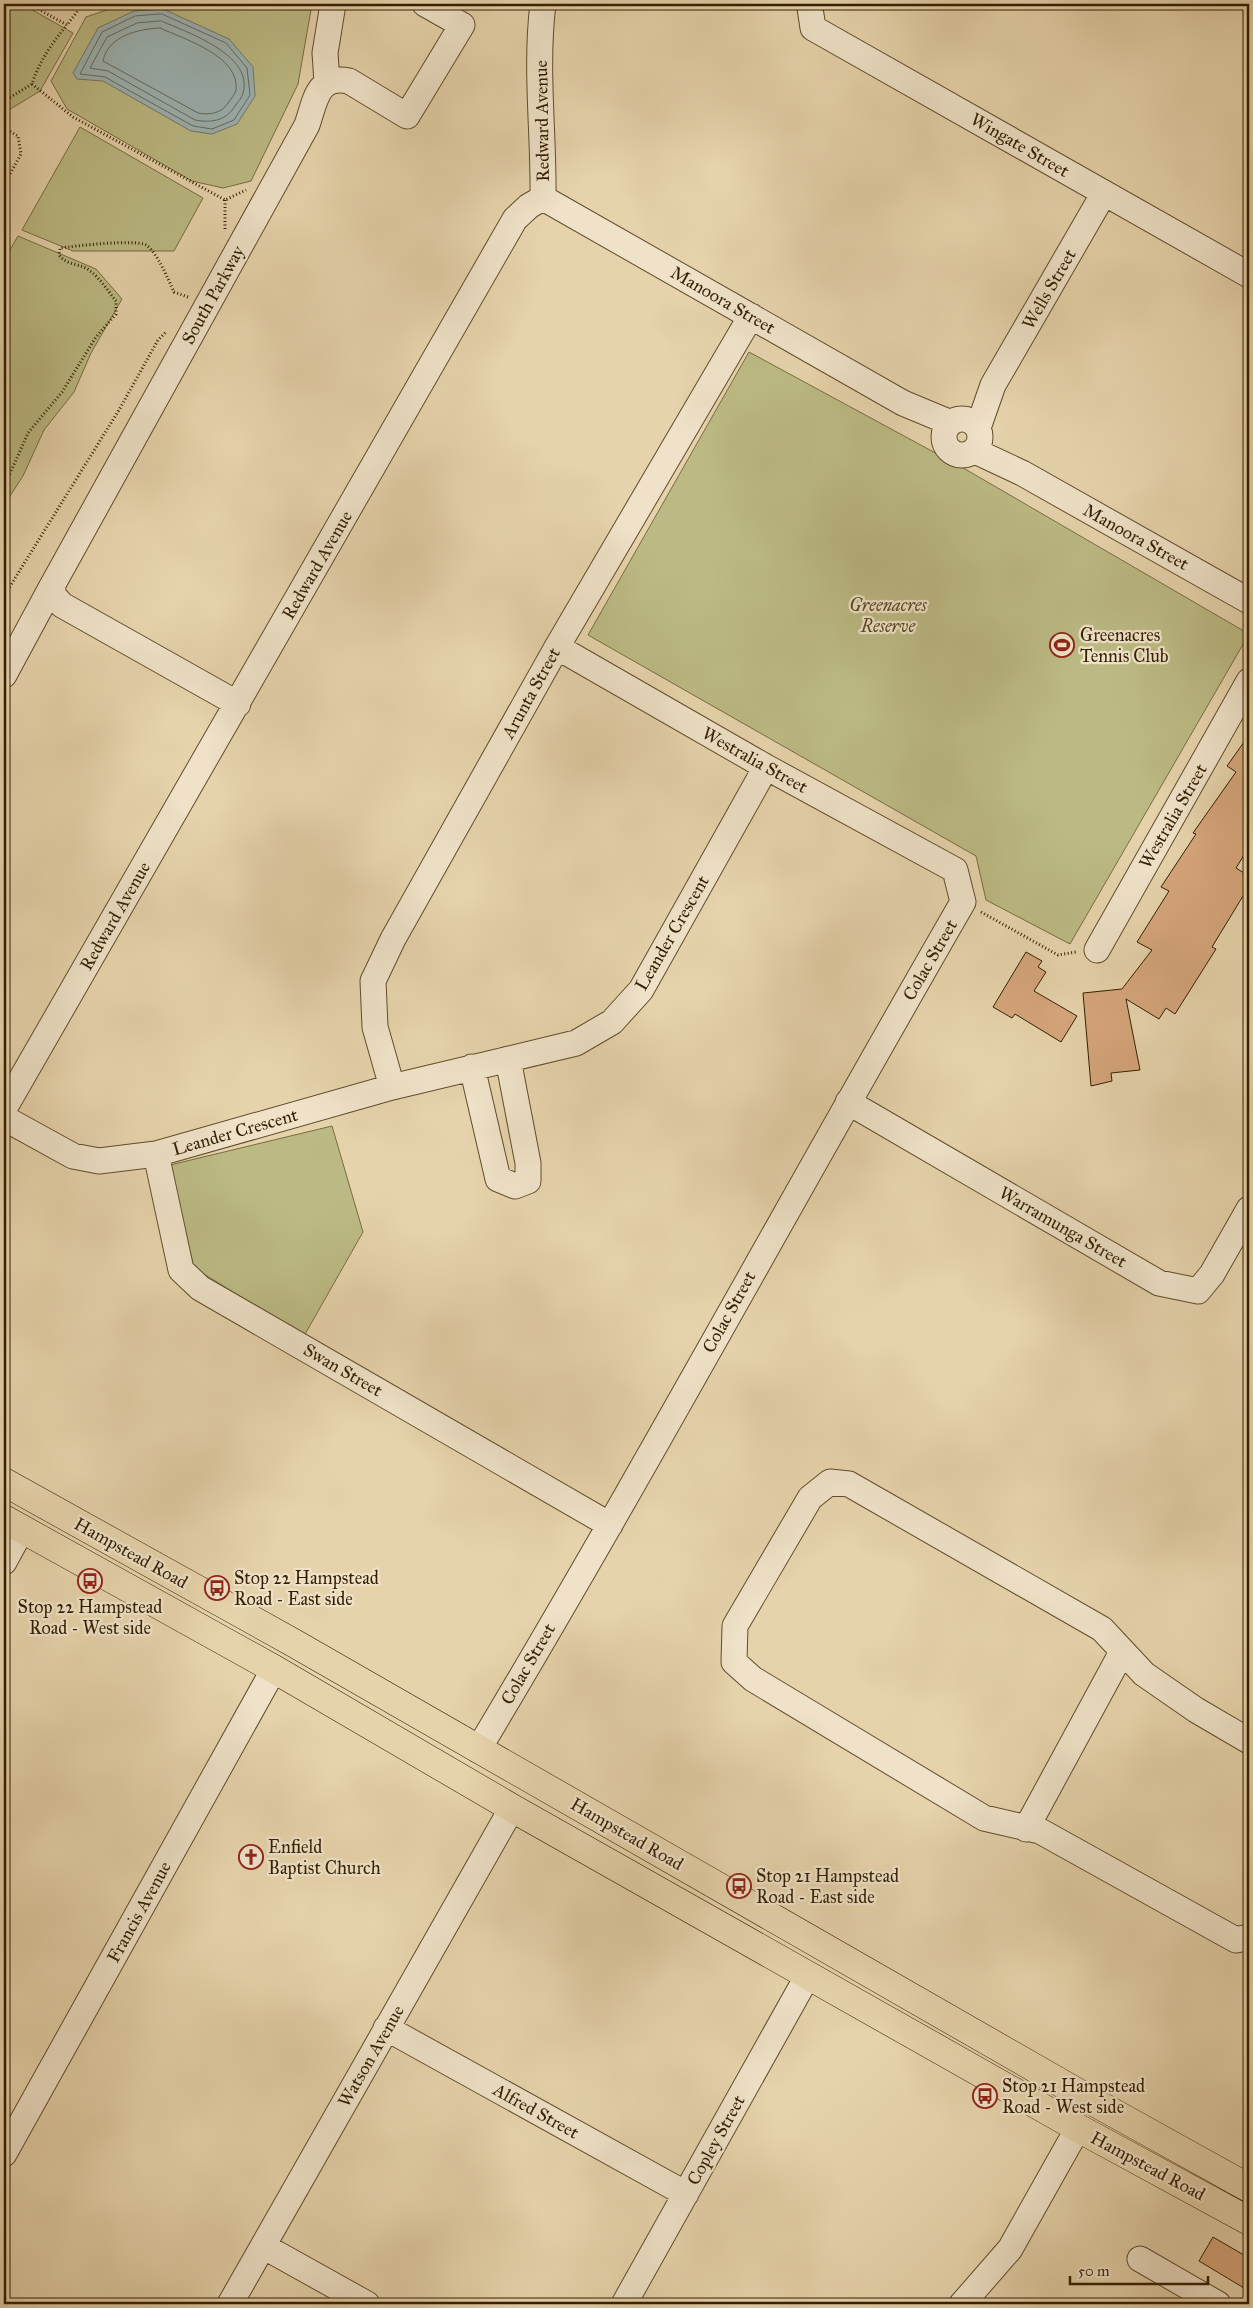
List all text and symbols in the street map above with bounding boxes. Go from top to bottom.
street label: Redward Avenue [530,60,554,182]
street label: Wingate Street [966,108,1074,183]
street label: South Parkway [177,241,249,348]
street label: Wells Street [1017,245,1081,333]
street label: Manoora Street [667,261,780,339]
street label: Manoora Street [1079,499,1193,575]
street label: Redward Avenue [277,507,357,623]
park label: Greenacres Reserve [849,594,927,637]
place label: Greenacres Tennis Club [1080,624,1169,667]
sports icon: Greenacres Tennis Club [1049,632,1075,658]
street label: Arunta Street [496,643,565,743]
street label: Westralia Street [698,722,812,798]
street label: Westralia Street [1134,759,1212,872]
street label: Redward Avenue [75,858,155,974]
street label: Leander Crescent [630,871,714,995]
street label: Colac Street [898,915,962,1004]
street label: Leander Crescent [170,1103,301,1160]
street label: Warramunga Street [995,1182,1131,1274]
street label: Colac Street [698,1267,761,1357]
street label: Swan Street [299,1338,387,1402]
street label: Hampstead Road [70,1513,192,1593]
place label: Stop 22 Hampstead Road - East side [234,1567,379,1610]
bus stop icon: Stop 22 Hampstead Road - West side [77,1568,103,1594]
bus stop icon: Stop 22 Hampstead Road - East side [204,1575,230,1601]
place label: Stop 22 Hampstead Road - West side [18,1596,162,1639]
street label: Colac Street [496,1619,560,1708]
street label: Hampstead Road [567,1793,687,1875]
place label: Enfield Baptist Church [268,1836,381,1879]
church icon: Enfield Baptist Church [238,1844,264,1870]
street label: Francis Avenue [102,1857,176,1967]
place label: Stop 21 Hampstead Road - East side [756,1865,899,1908]
bus stop icon: Stop 21 Hampstead Road - East side [726,1873,752,1899]
street label: Watson Avenue [333,2001,409,2111]
place label: Stop 21 Hampstead Road - West side [1002,2075,1145,2118]
street label: Alfred Street [488,2078,583,2144]
bus stop icon: Stop 21 Hampstead Road - West side [972,2083,998,2109]
street label: Copley Street [682,2091,750,2189]
street label: Hampstead Road [1087,2127,1209,2205]
scale bar [1070,2253,1208,2285]
text: 50 m [1078,2262,1110,2280]

